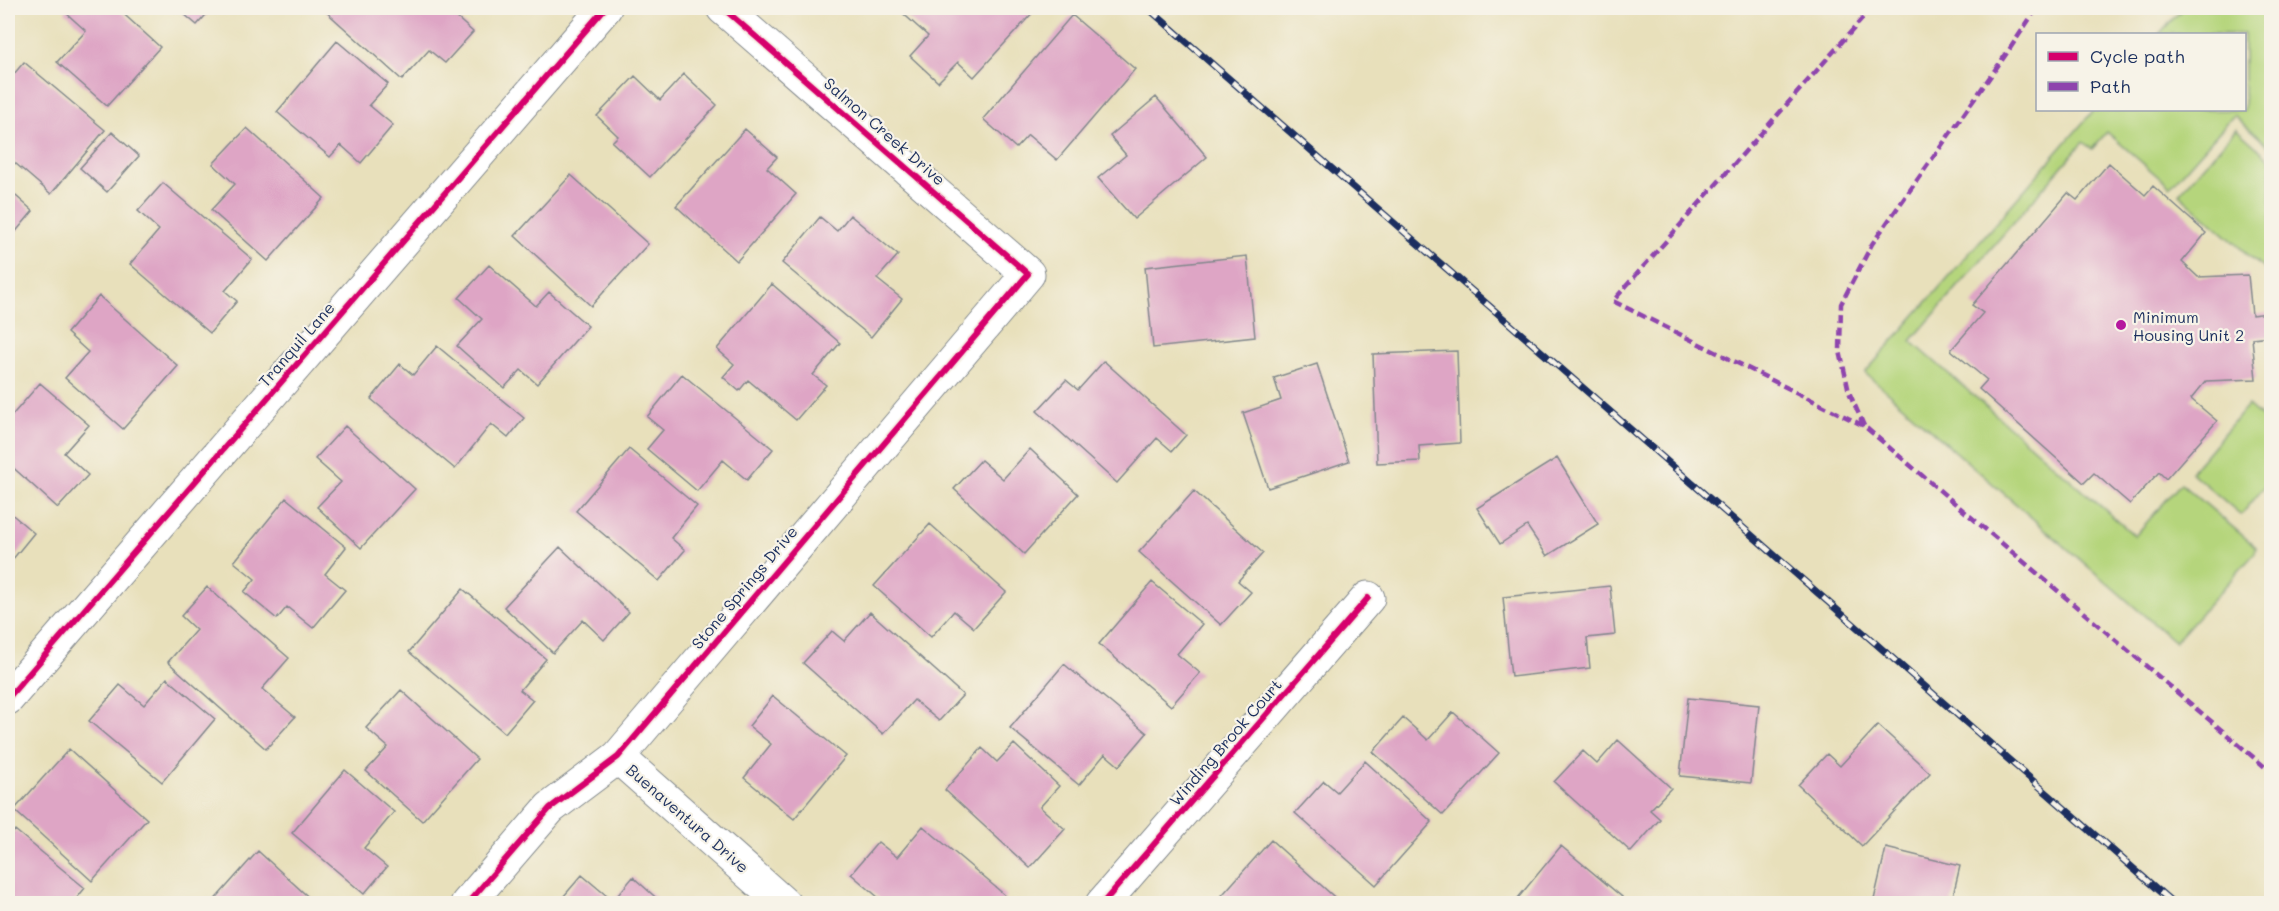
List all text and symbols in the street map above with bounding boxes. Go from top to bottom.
legend [2036,33,2246,111]
text: Cycle path [2090,44,2185,68]
street label: Salmon Creek Drive [820,72,950,190]
text: Path [2090,74,2130,98]
street label: Tranquil Lane [253,297,339,391]
place label: Minimum Housing Unit 2 [2133,306,2244,345]
marker: Minimum Housing Unit 2 [2114,318,2128,332]
street label: Stone Springs Drive [686,521,802,653]
street label: Winding Brook Court [1164,674,1286,810]
street label: Buenaventura Drive [622,759,754,877]

